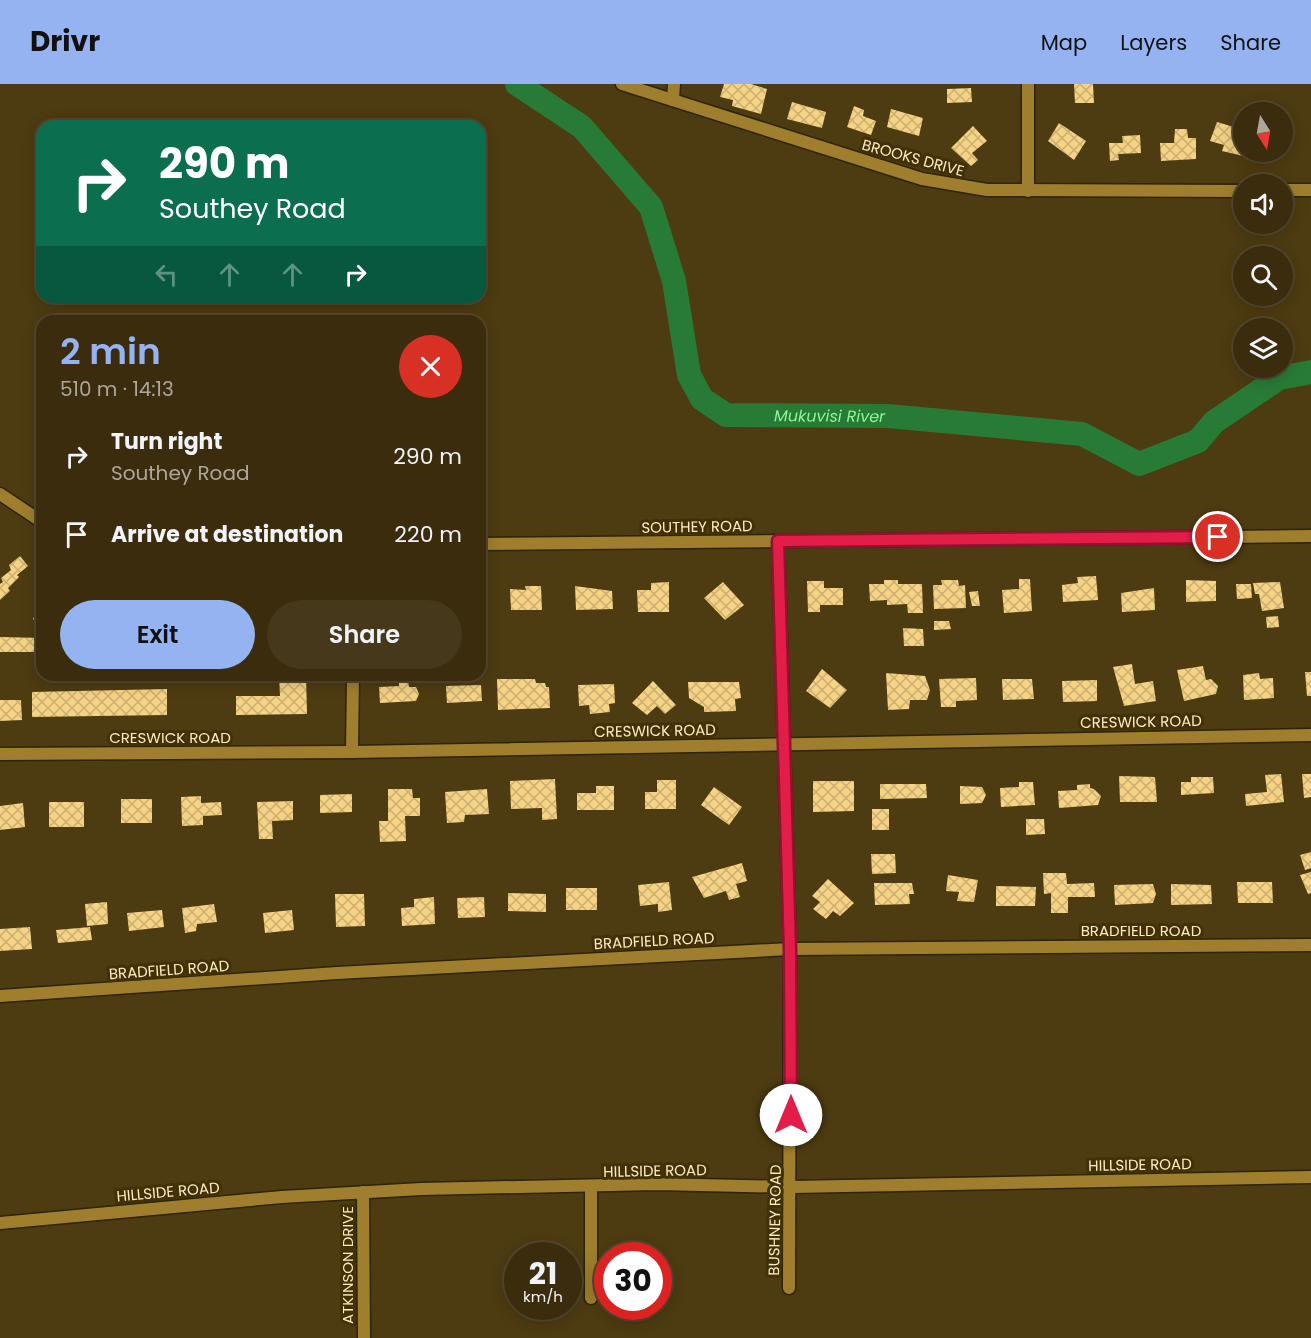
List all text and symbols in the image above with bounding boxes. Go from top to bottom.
text: Drivr [30,22,100,61]
text: Map [1041,28,1087,57]
text: Layers [1120,28,1187,57]
text: Share [1220,28,1281,57]
north arrow [1233,102,1293,162]
map controls [1233,102,1293,378]
text: 290 m [159,134,290,193]
street label: BROOKS DRIVE [860,134,967,181]
icon: right [60,144,138,222]
button: sound [1233,174,1293,234]
text: Southey Road [159,190,346,227]
button: search [1233,246,1293,306]
icon: left [150,258,183,291]
icon: ahead [213,258,246,291]
icon: ahead [276,258,309,291]
icon: right [339,258,372,291]
button: layers [1233,318,1293,378]
text: 2 min [60,326,161,377]
button: close [399,335,462,398]
text: 510 m · 14:13 [60,375,174,403]
water label: Mukuvisi River [774,404,886,428]
text: Turn right [111,426,222,457]
icon: right [60,440,93,473]
text: 290 m [393,441,462,472]
text: Southey Road [111,459,249,487]
pin [1192,511,1243,562]
street label: SOUTHEY ROAD [641,515,753,538]
icon: arrive [60,518,93,551]
text: Arrive at destination [111,519,343,550]
text: 220 m [394,519,462,550]
icon: arrive [1201,520,1234,553]
button: Exit [60,600,255,669]
button: Share [267,600,462,669]
street label: CRESWICK ROAD [1080,710,1202,733]
street label: CRESWICK ROAD [594,719,716,742]
street label: CRESWICK ROAD [109,727,231,748]
street label: BRADFIELD ROAD [1081,920,1201,941]
street label: BRADFIELD ROAD [593,927,715,954]
street label: BRADFIELD ROAD [108,955,230,984]
position arrow [759,1083,823,1147]
street label: HILLSIDE ROAD [1088,1153,1192,1176]
street label: HILLSIDE ROAD [603,1159,707,1182]
street label: BUSHNEY ROAD [763,1164,786,1276]
street label: HILLSIDE ROAD [116,1177,220,1206]
street label: ATKINSON DRIVE [337,1206,358,1324]
speed limit sign: 30 [594,1242,672,1320]
text: 21 [529,1252,557,1295]
text: km/h [523,1286,563,1307]

